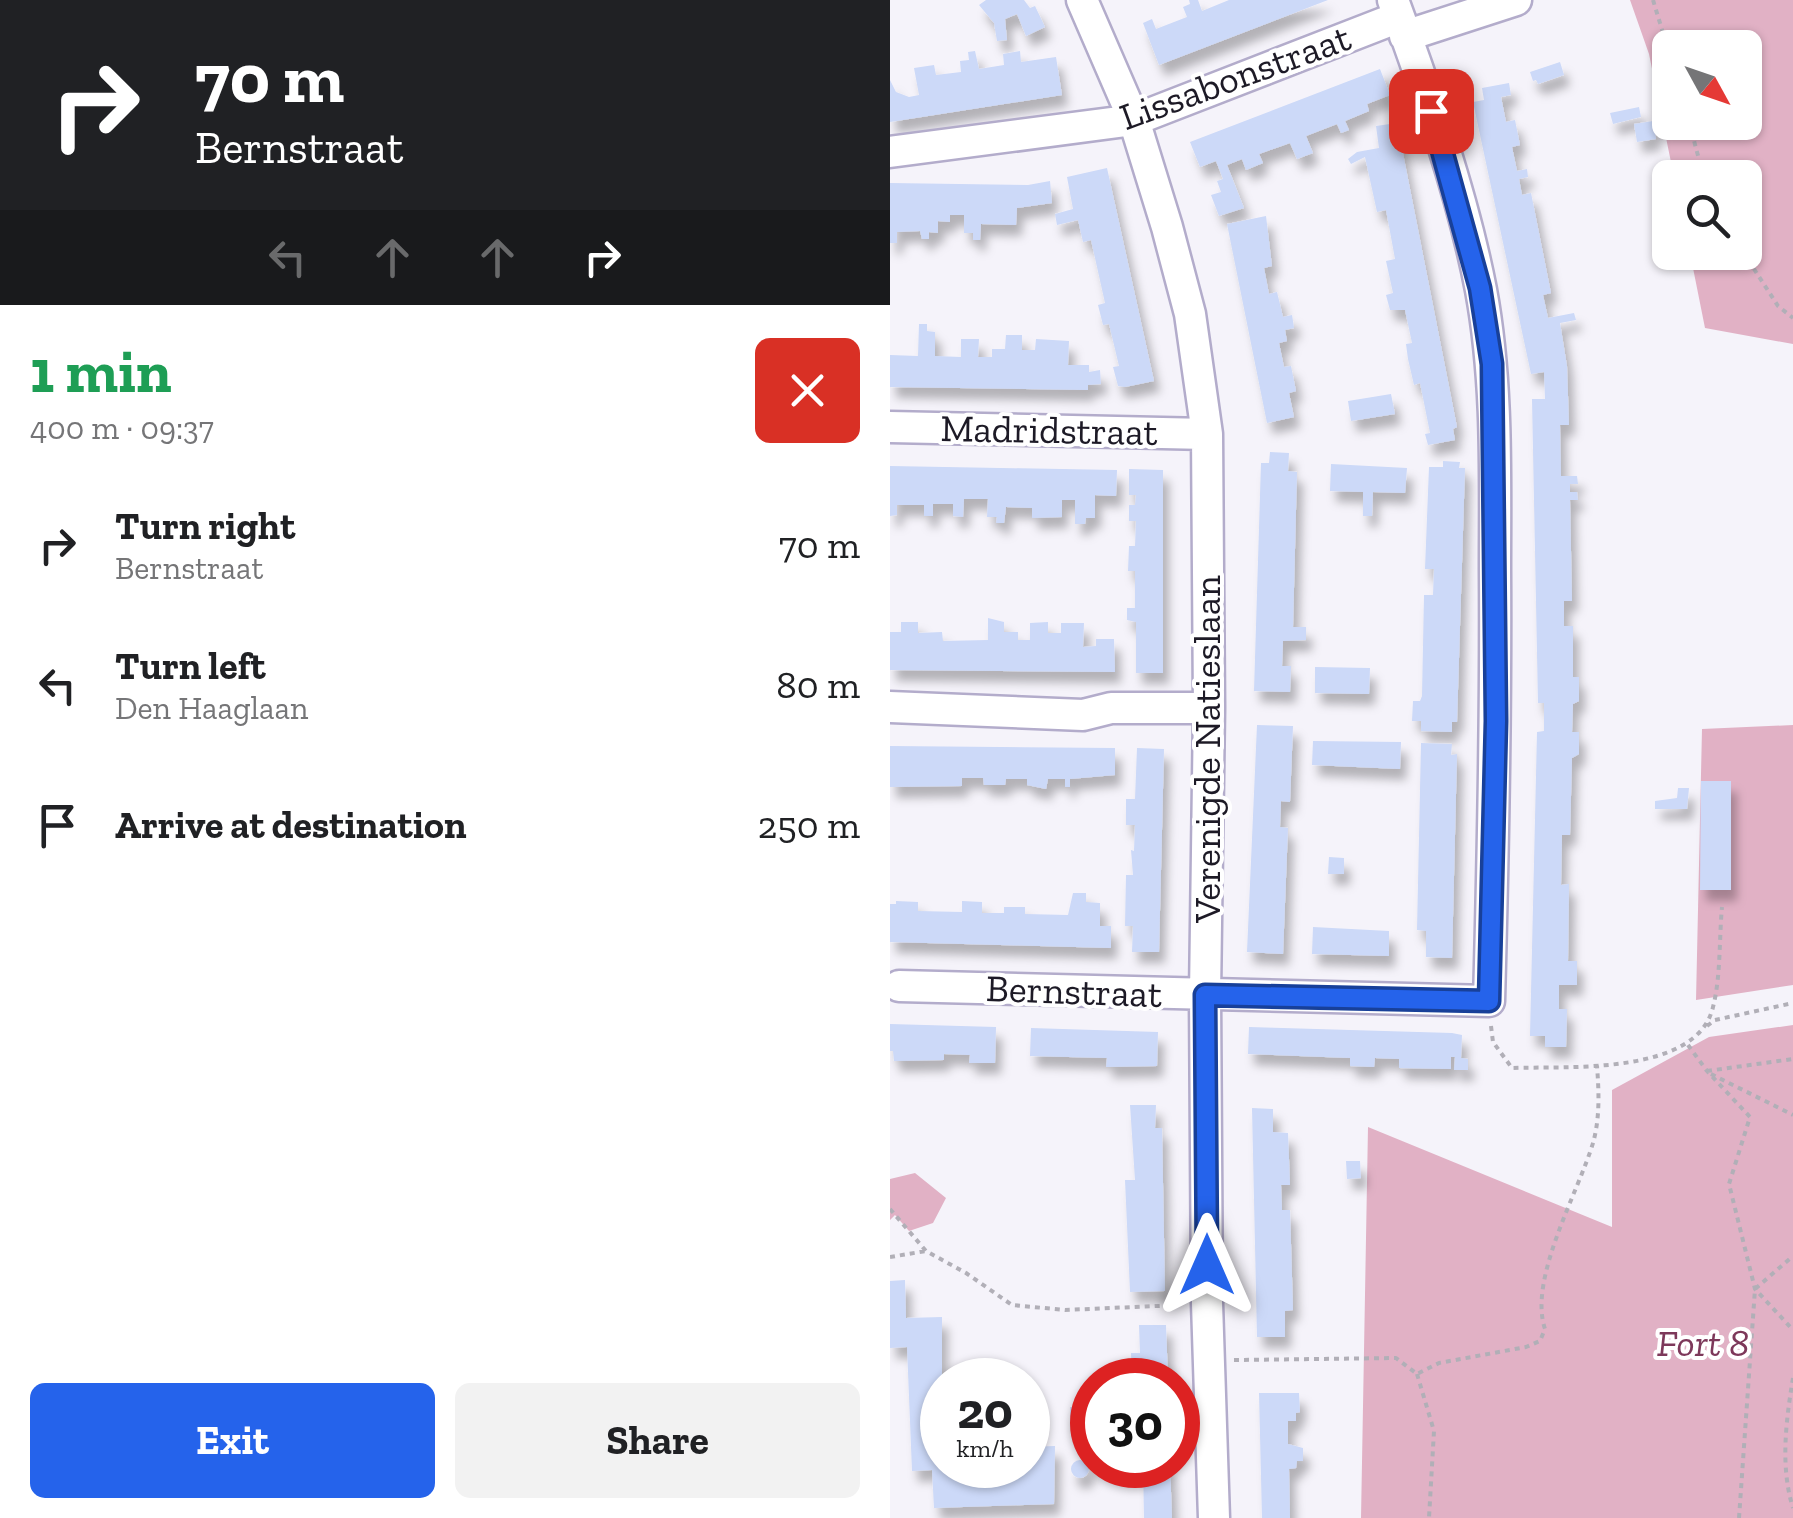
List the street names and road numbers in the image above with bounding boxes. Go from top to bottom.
street label: Lissabonstraat [1113,14,1357,140]
street label: Madridstraat [940,405,1158,455]
street label: Verenigde Natieslaan [1184,575,1230,924]
street label: Bernstraat [985,965,1163,1017]

